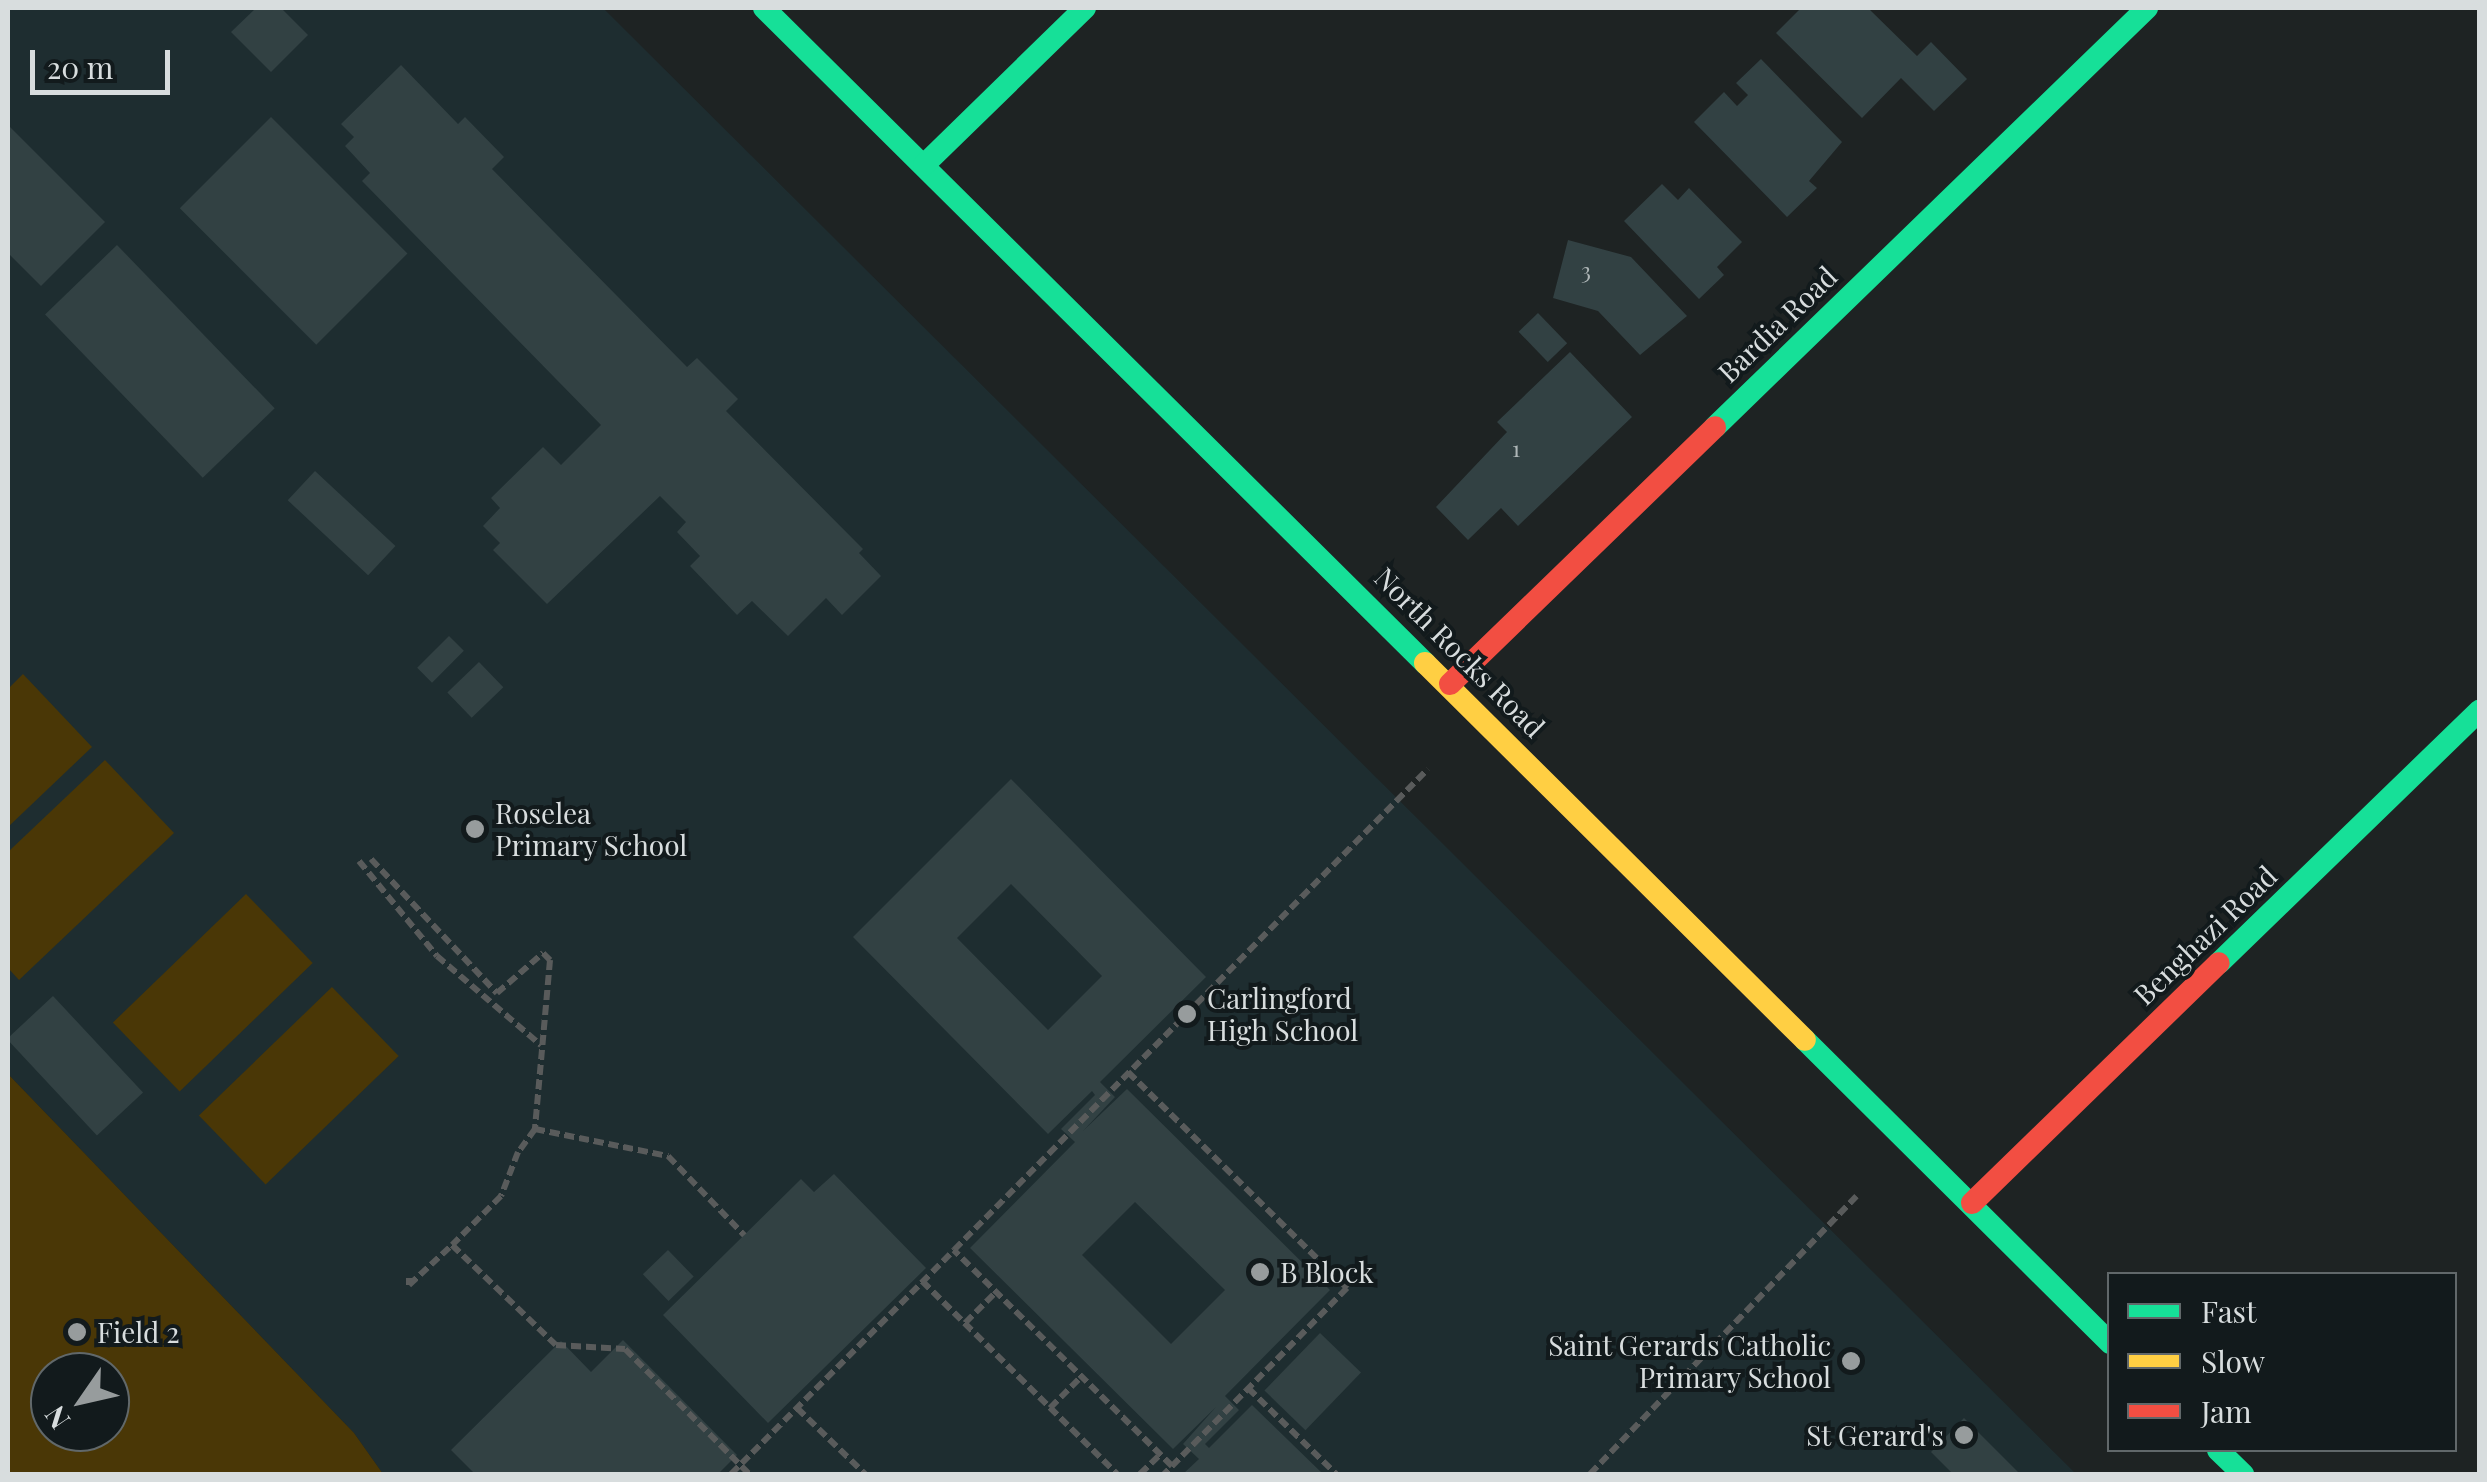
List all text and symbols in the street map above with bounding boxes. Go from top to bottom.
scale bar [35,30,175,92]
text: 20 m [47,47,113,87]
house number: 3 [1581,258,1591,284]
street label: Bardia Road [1711,259,1843,389]
house number: 1 [1512,436,1520,462]
street label: North Rocks Road [1368,560,1552,744]
place label: Roselea Primary School [495,796,688,862]
marker: Roselea Primary School [464,818,486,840]
street label: Benghazi Road [2127,859,2283,1011]
place label: Carlingford High School [1207,981,1358,1047]
marker: Carlingford High School [1176,1003,1198,1025]
place label: B Block [1280,1255,1374,1289]
marker: B Block [1249,1261,1271,1283]
legend [2107,1272,2457,1452]
text: Fast [2201,1291,2257,1331]
place label: Field 2 [97,1315,180,1349]
marker: Field 2 [66,1321,88,1343]
place label: Saint Gerards Catholic Primary School [1548,1328,1831,1394]
text: Slow [2201,1341,2265,1381]
marker: Saint Gerards Catholic Primary School [1840,1350,1862,1372]
north arrow [30,1352,130,1452]
text: Jam [2201,1391,2252,1431]
text: N [35,1399,77,1437]
place label: St Gerard's [1806,1418,1944,1452]
marker: St Gerard's [1953,1424,1975,1446]

